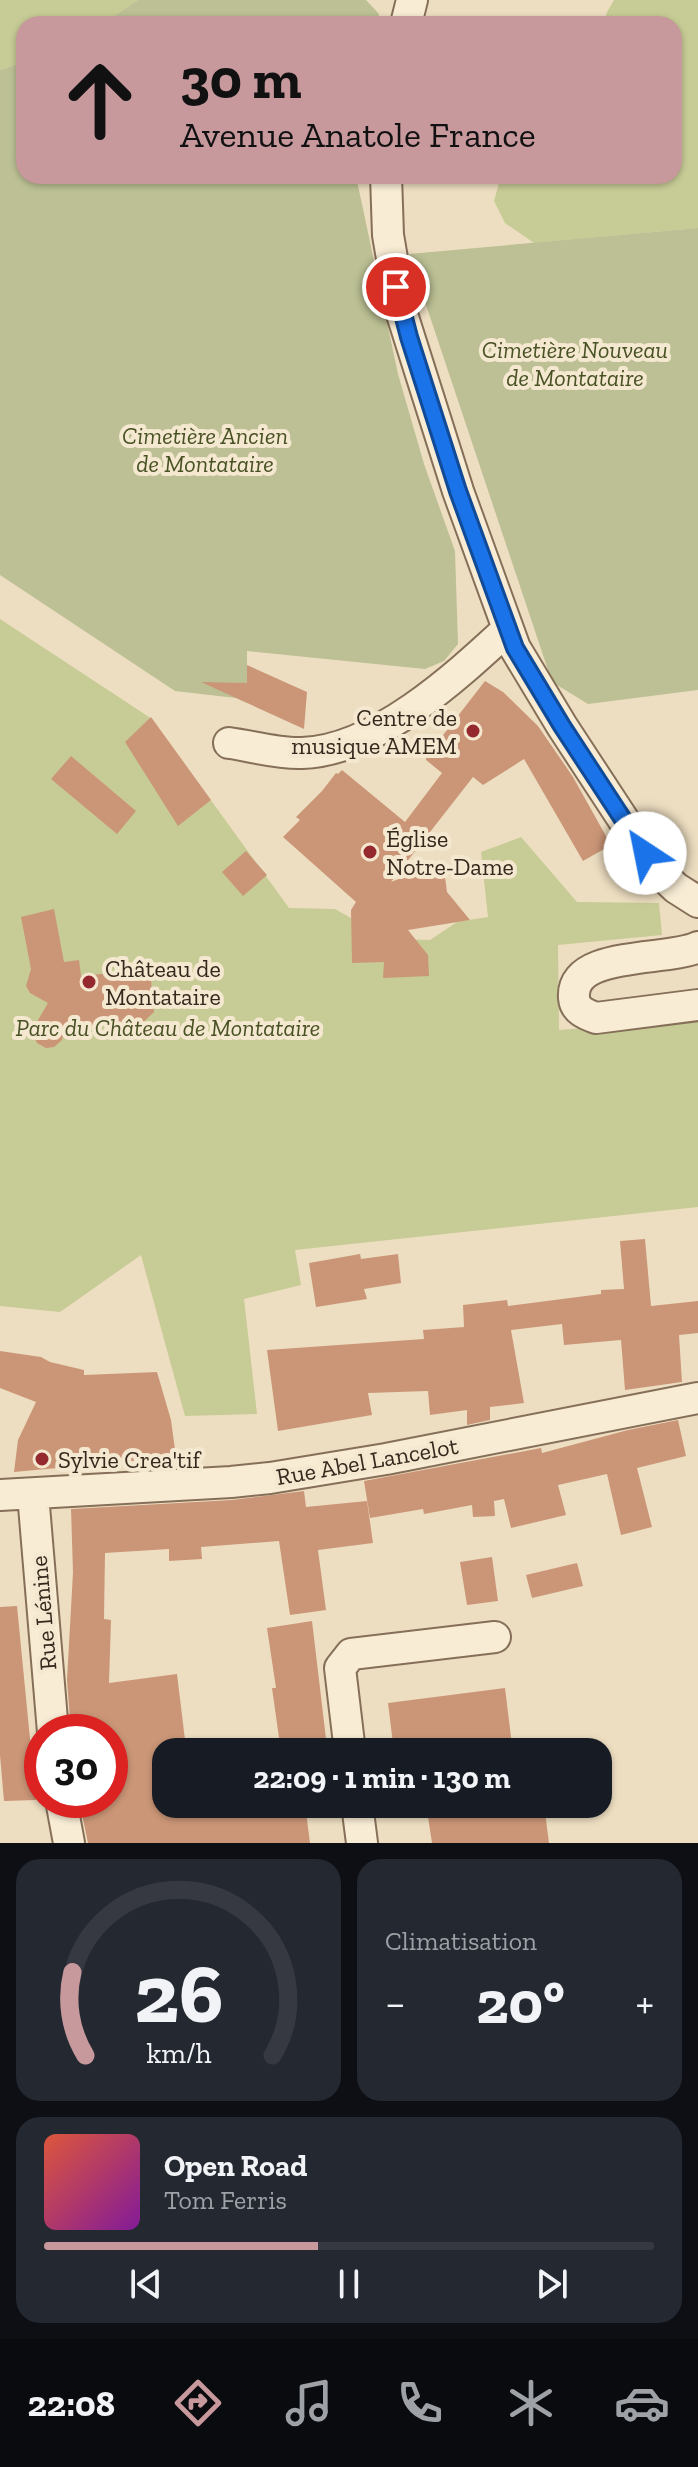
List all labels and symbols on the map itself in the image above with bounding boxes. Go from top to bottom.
pin [362,253,430,321]
park label: Cimetière Nouveau de Montataire [482,335,668,392]
park label: Cimetière Ancien de Montataire [122,421,288,478]
place label: Centre de musique AMEM [291,703,457,760]
marker: Centre de musique AMEM [464,722,482,740]
position arrow [603,811,687,895]
place label: Église Notre-Dame [386,824,514,881]
marker: Église Notre-Dame [361,843,379,861]
place label: Château de Montataire [105,954,221,1011]
marker: Château de Montataire [80,973,98,991]
park label: Parc du Château de Montataire [16,1013,320,1042]
street label: Rue Abel Lancelot [274,1431,460,1491]
place label: Sylvie Crea'tif [58,1445,203,1474]
marker: Sylvie Crea'tif [33,1450,51,1468]
street label: Rue Lénine [24,1555,62,1671]
speed limit sign: 30 [24,1714,128,1818]

